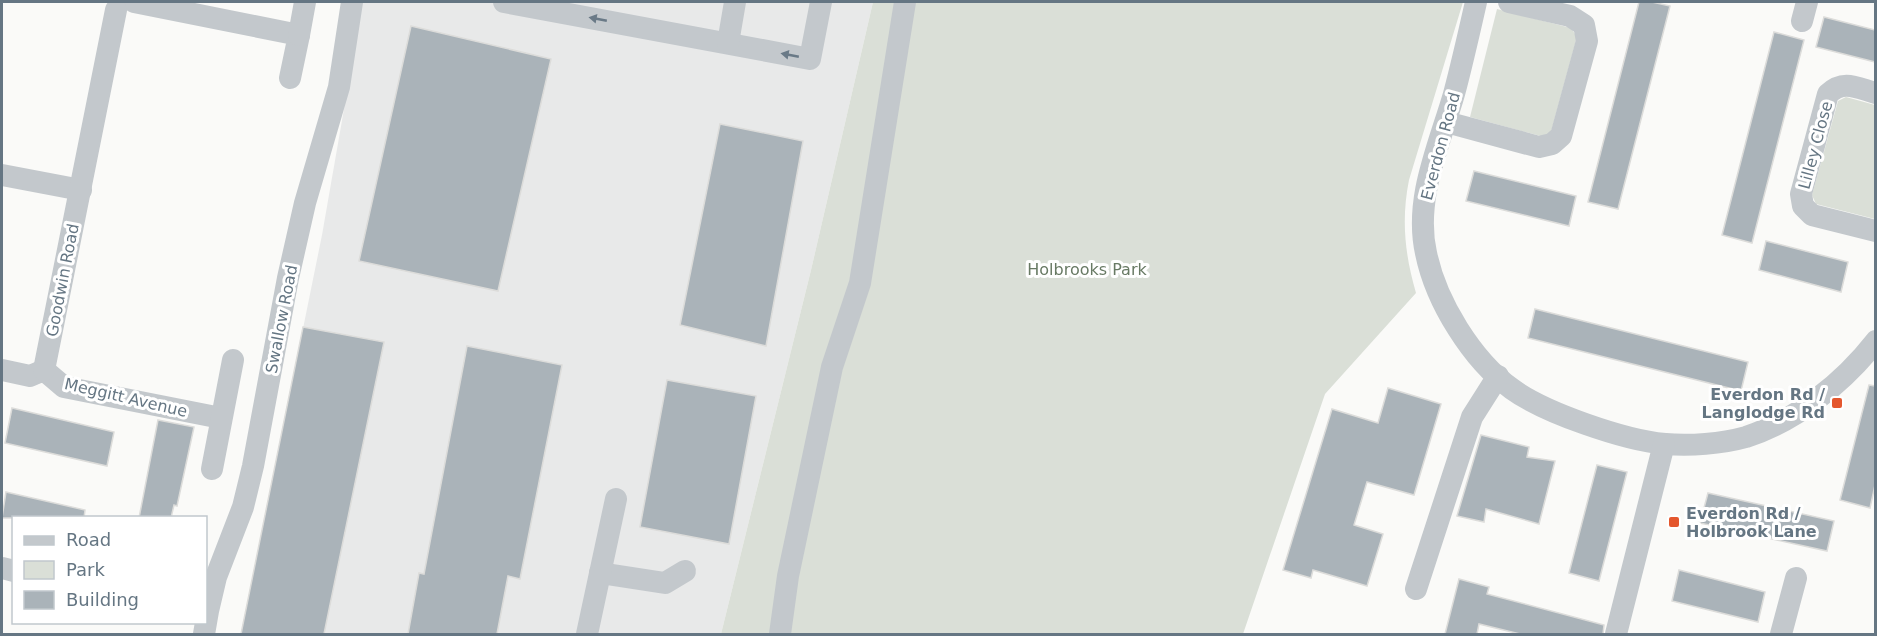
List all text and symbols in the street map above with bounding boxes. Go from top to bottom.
one-way arrow [588,14,607,23]
one-way arrow [780,50,799,59]
street label: Everdon Road [1417,90,1464,202]
street label: Lilley Close [1795,99,1836,191]
street label: Goodwin Road [42,222,83,338]
park label: Holbrooks Park [1027,260,1147,279]
street label: Swallow Road [262,263,301,375]
street label: Meggitt Avenue [63,374,189,421]
place label: Everdon Rd / Langlodge Rd [1702,385,1825,422]
marker: Everdon Rd / Langlodge Rd [1830,396,1844,410]
place label: Everdon Rd / Holbrook Lane [1686,504,1817,541]
marker: Everdon Rd / Holbrook Lane [1667,515,1681,529]
legend [12,516,207,624]
text: Road [66,529,111,550]
text: Park [66,559,105,580]
text: Building [66,589,139,610]

